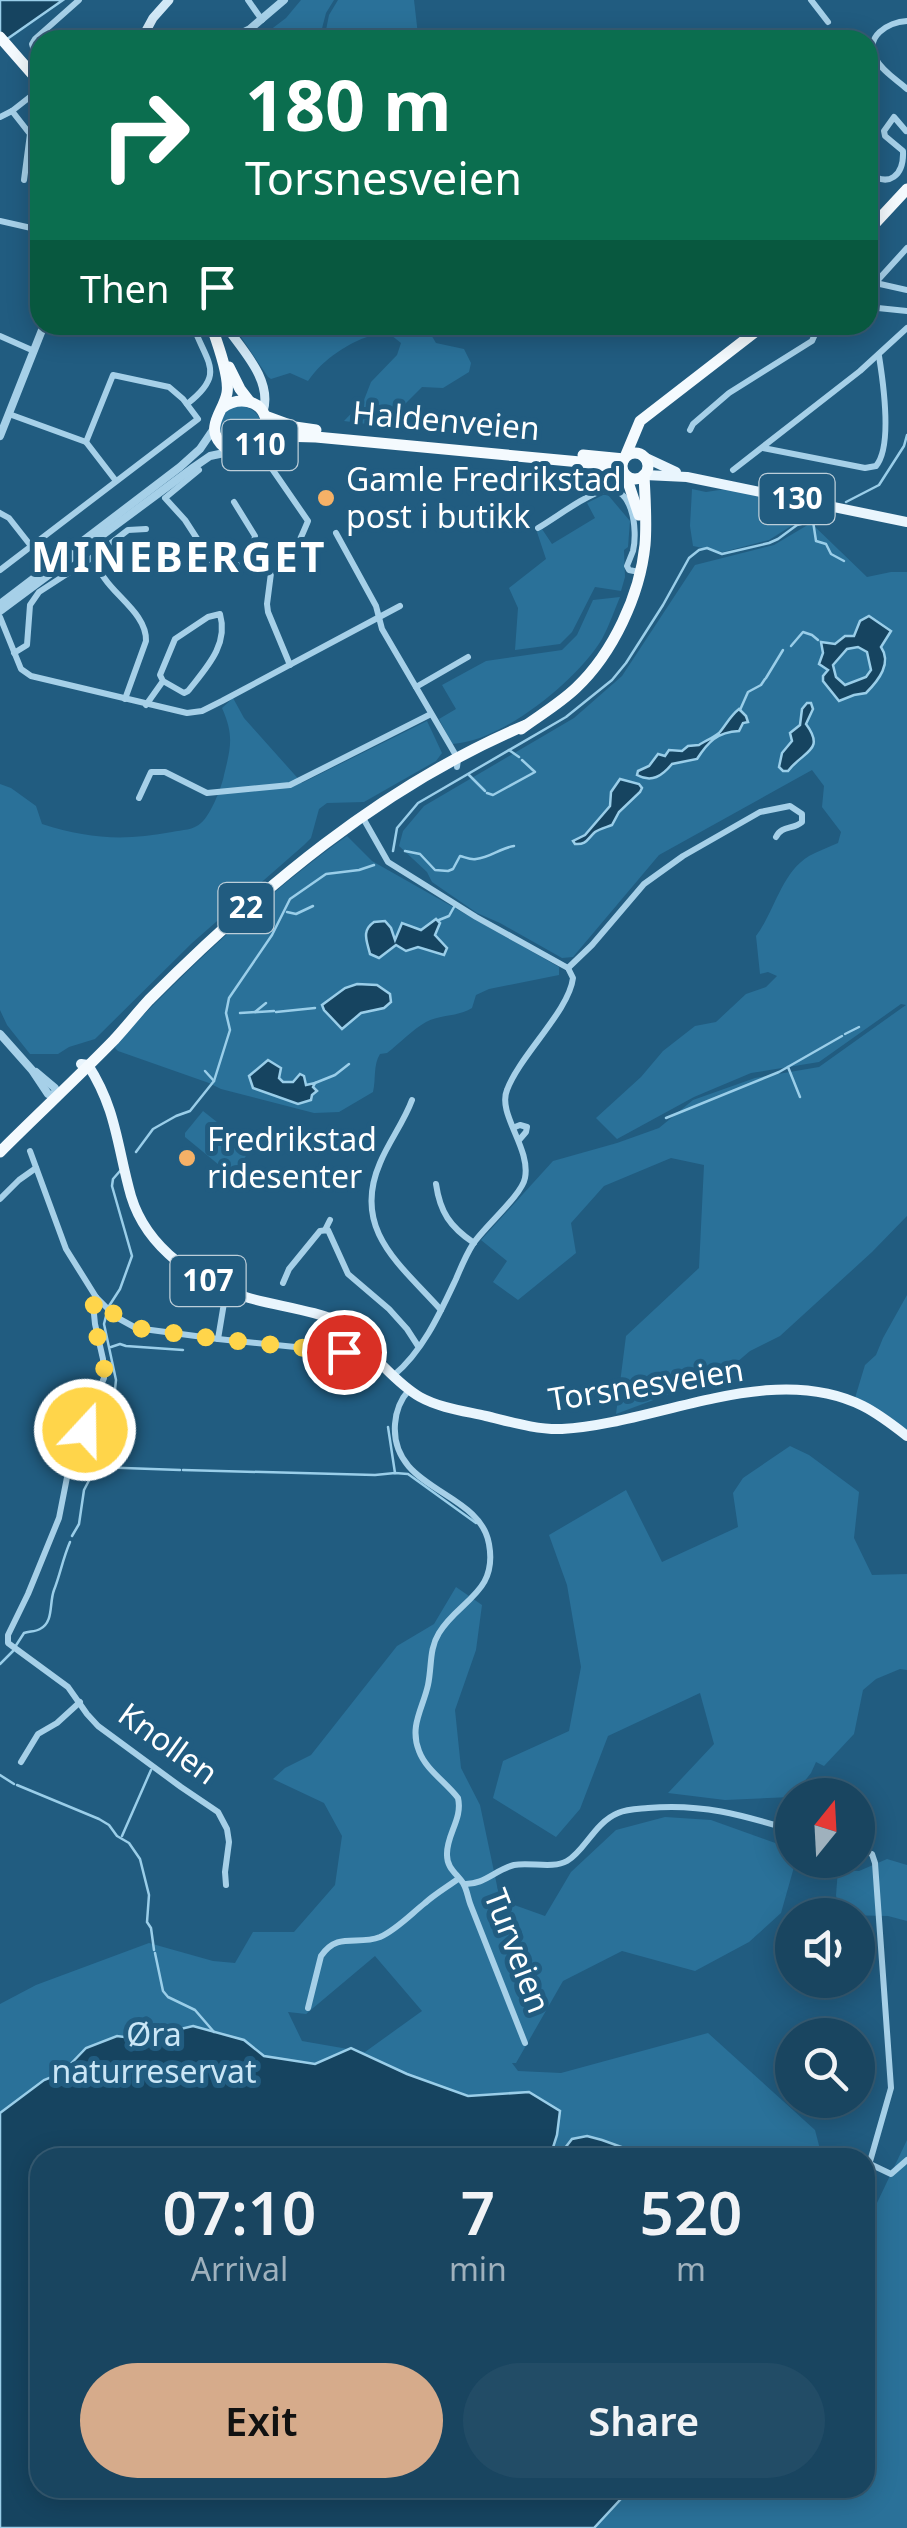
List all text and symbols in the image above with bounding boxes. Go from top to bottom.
text: 180 m [245,56,452,152]
icon: right [80,70,210,200]
text: Torsnesveien [245,147,522,208]
icon: arrive [190,260,245,315]
text: Then [80,262,170,314]
street label: Haldenveien [351,390,542,449]
road number: 110 [222,420,298,470]
place label: Gamle Fredrikstad post i butikk [346,457,622,537]
road number: 130 [760,474,834,524]
marker: Gamle Fredrikstad post i butikk [315,487,337,509]
district label: MINEBERGET [31,527,327,584]
road number: 22 [218,883,274,933]
place label: Fredrikstad ridesenter [207,1117,377,1197]
marker: Fredrikstad ridesenter [176,1147,198,1169]
road number: 107 [170,1256,246,1306]
pin [302,1310,387,1395]
icon: arrive [317,1325,372,1380]
street label: Torsnesveien [545,1347,746,1420]
position arrow [33,1378,137,1482]
street label: Knollen [110,1692,227,1793]
north arrow [775,1778,875,1878]
map controls [775,1778,875,2118]
street label: Turveien [475,1882,562,2019]
button: sound [775,1898,875,1998]
park label: Øra naturreservat [51,2012,257,2092]
button: search [775,2018,875,2118]
text: 07:10 [163,2171,316,2253]
text: 7 [461,2171,495,2253]
text: 520 [639,2171,742,2253]
text: Arrival [191,2247,288,2290]
text: min [449,2247,507,2290]
text: m [676,2247,706,2290]
button: Exit [80,2363,443,2478]
button: Share [463,2363,825,2478]

